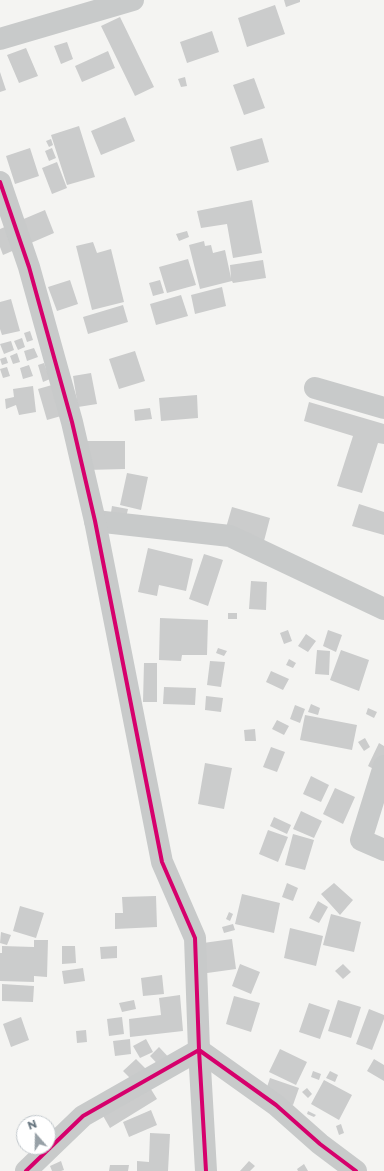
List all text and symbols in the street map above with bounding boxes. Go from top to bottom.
north arrow [16,1115,56,1155]
text: N [26,1117,39,1133]

